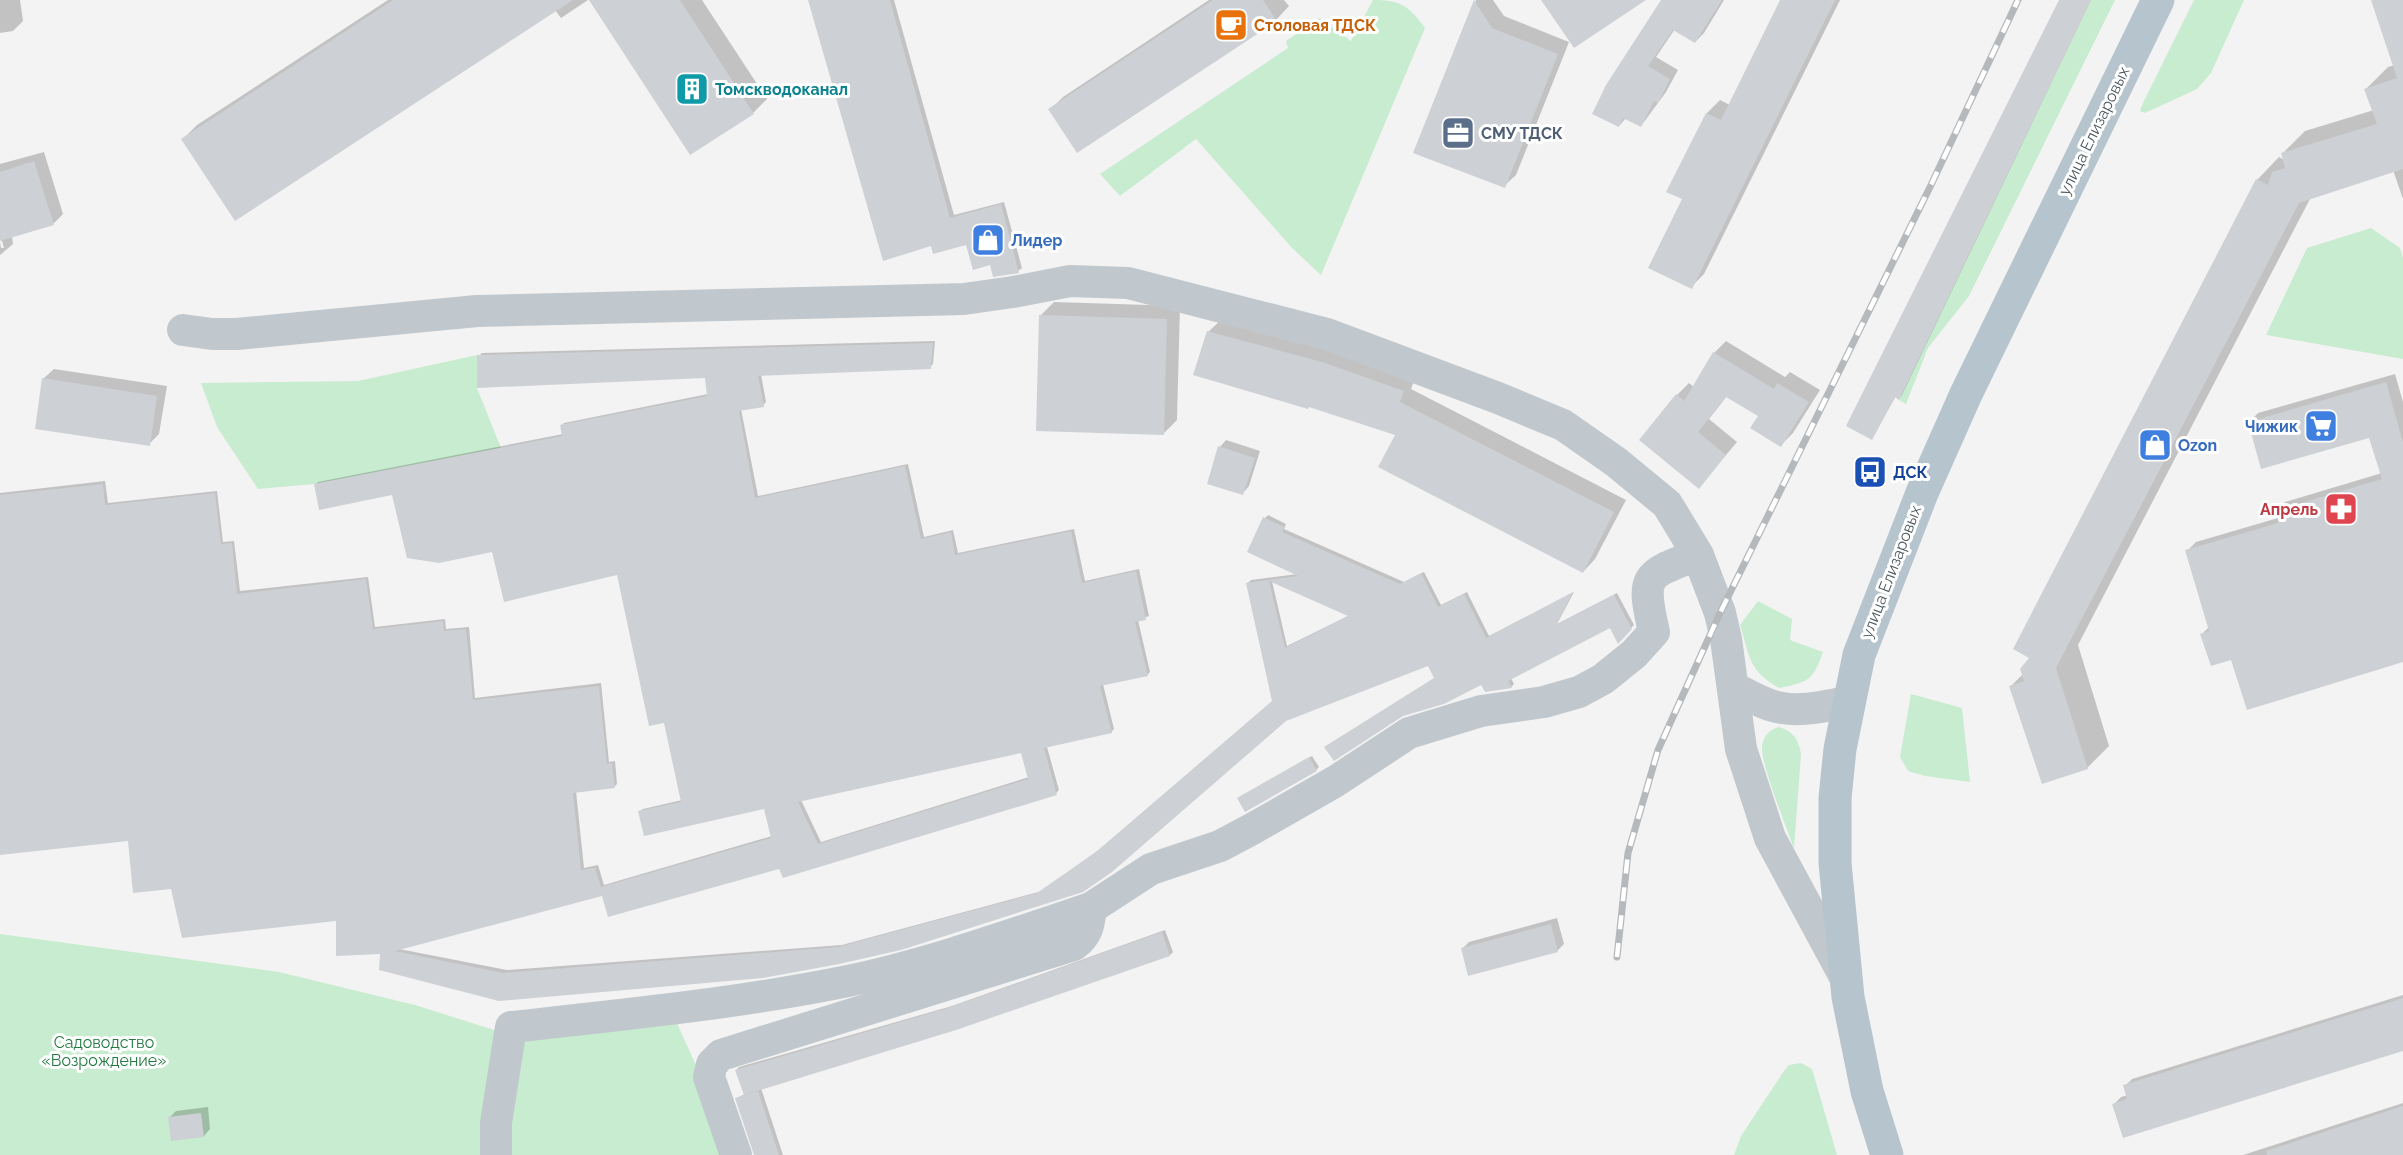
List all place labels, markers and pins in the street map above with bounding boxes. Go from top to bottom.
cafe icon: Столовая ТДСК [1213,7,1249,43]
place label: Столовая ТДСК [1254,16,1376,35]
building icon: Томскводоканал [674,71,710,107]
place label: Томскводоканал [715,80,848,99]
office icon: СМУ ТДСК [1440,115,1476,151]
place label: СМУ ТДСК [1481,124,1563,143]
shop icon: Лидер [970,222,1006,258]
place label: Лидер [1011,231,1062,250]
supermarket icon: Чижик [2303,408,2339,444]
place label: Чижик [2245,417,2298,436]
shop icon: Ozon [2137,427,2173,463]
place label: Ozon [2178,436,2217,455]
bus stop icon: ДСК [1852,454,1888,490]
place label: ДСК [1893,463,1928,482]
pharmacy icon: Апрель [2323,491,2359,527]
place label: Апрель [2260,500,2319,519]

